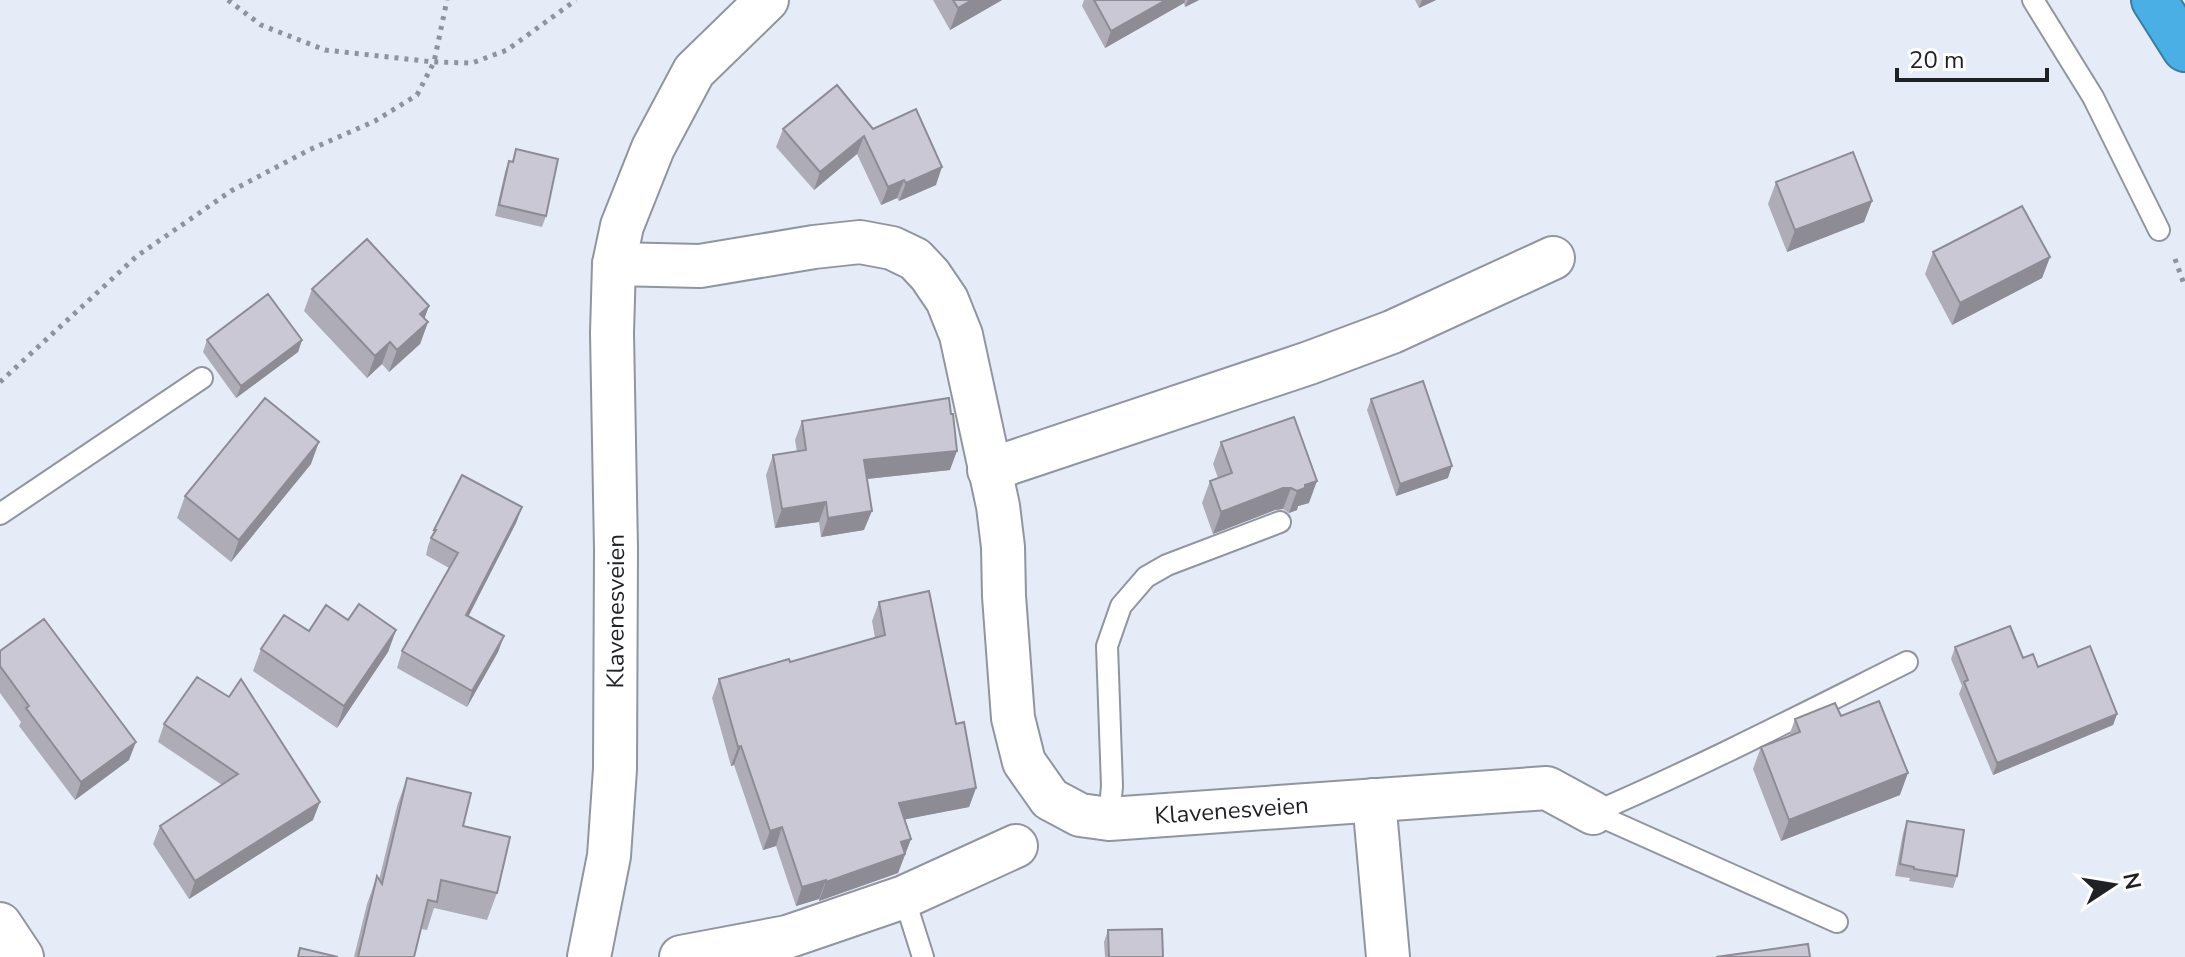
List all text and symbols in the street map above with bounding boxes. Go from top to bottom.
scale bar [1897,32,2047,82]
text: 20 m [1909,44,1965,76]
street label: Klavenesveien [599,534,632,688]
street label: Klavenesveien [1153,789,1310,832]
north arrow [2073,845,2153,925]
text: N [2115,870,2148,892]

